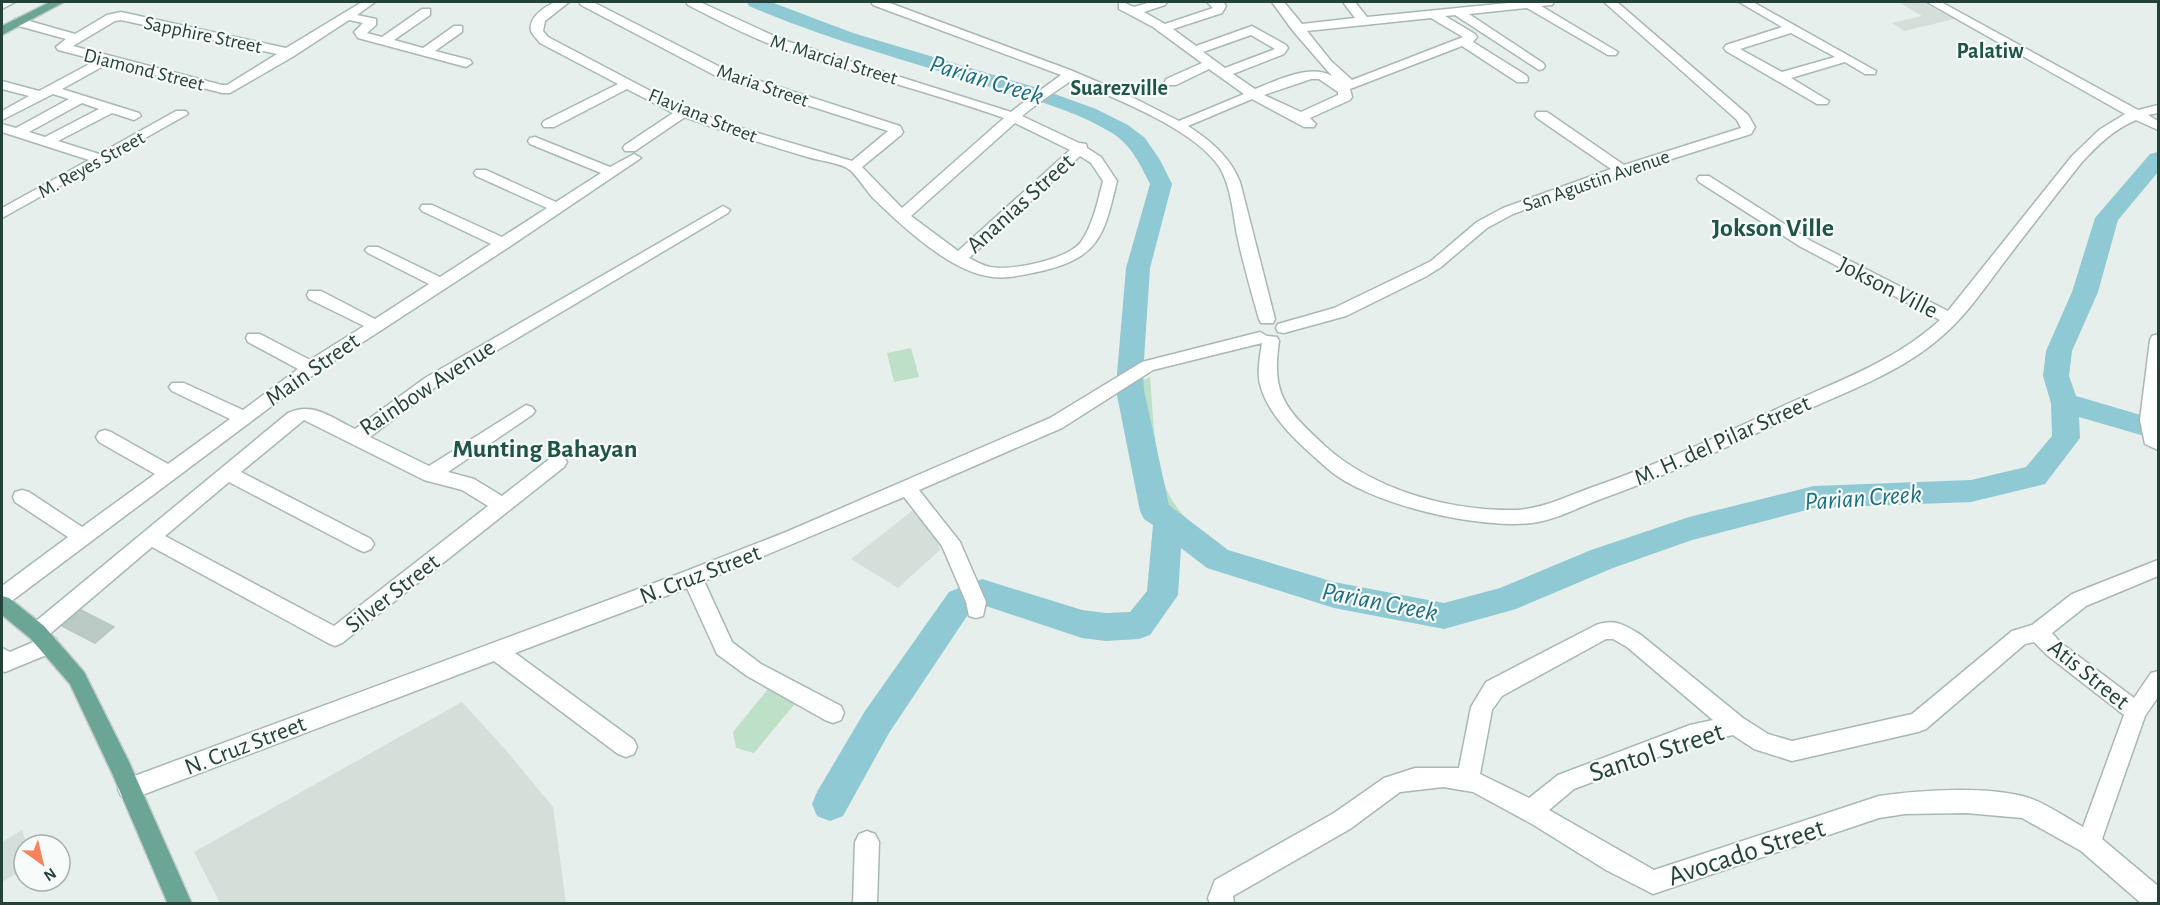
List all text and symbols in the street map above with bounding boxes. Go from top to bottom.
street label: Sapphire Street [142,13,264,57]
street label: M. Marcial Street [768,31,900,89]
district label: Palatiw [1956,40,2024,62]
street label: Diamond Street [81,45,207,95]
water label: Parian Creek [927,50,1047,110]
street label: Maria Street [714,61,812,111]
district label: Suarezville [1070,77,1168,99]
street label: Flaviana Street [646,85,760,147]
street label: M. Reyes Street [35,127,149,202]
street label: San Agustin Avenue [1520,146,1672,215]
street label: Ananias Street [962,149,1079,258]
district label: Jokson Ville [1712,215,1834,241]
street label: Jokson Ville [1834,253,1941,323]
street label: Main Street [261,329,364,411]
street label: Rainbow Avenue [356,335,499,440]
street label: M. H. del Pilar Street [1631,391,1814,491]
district label: Munting Bahayan [453,436,637,462]
water label: Parian Creek [1804,481,1923,515]
street label: N. Cruz Street [637,541,764,609]
street label: Silver Street [341,550,444,638]
water label: Parian Creek [1320,578,1440,626]
street label: Atis Street [2043,635,2134,715]
street label: N. Cruz Street [182,712,309,780]
street label: Santol Street [1586,718,1727,788]
street label: Avocado Street [1665,814,1829,891]
north arrow [12,833,72,893]
text: N [41,865,59,884]

